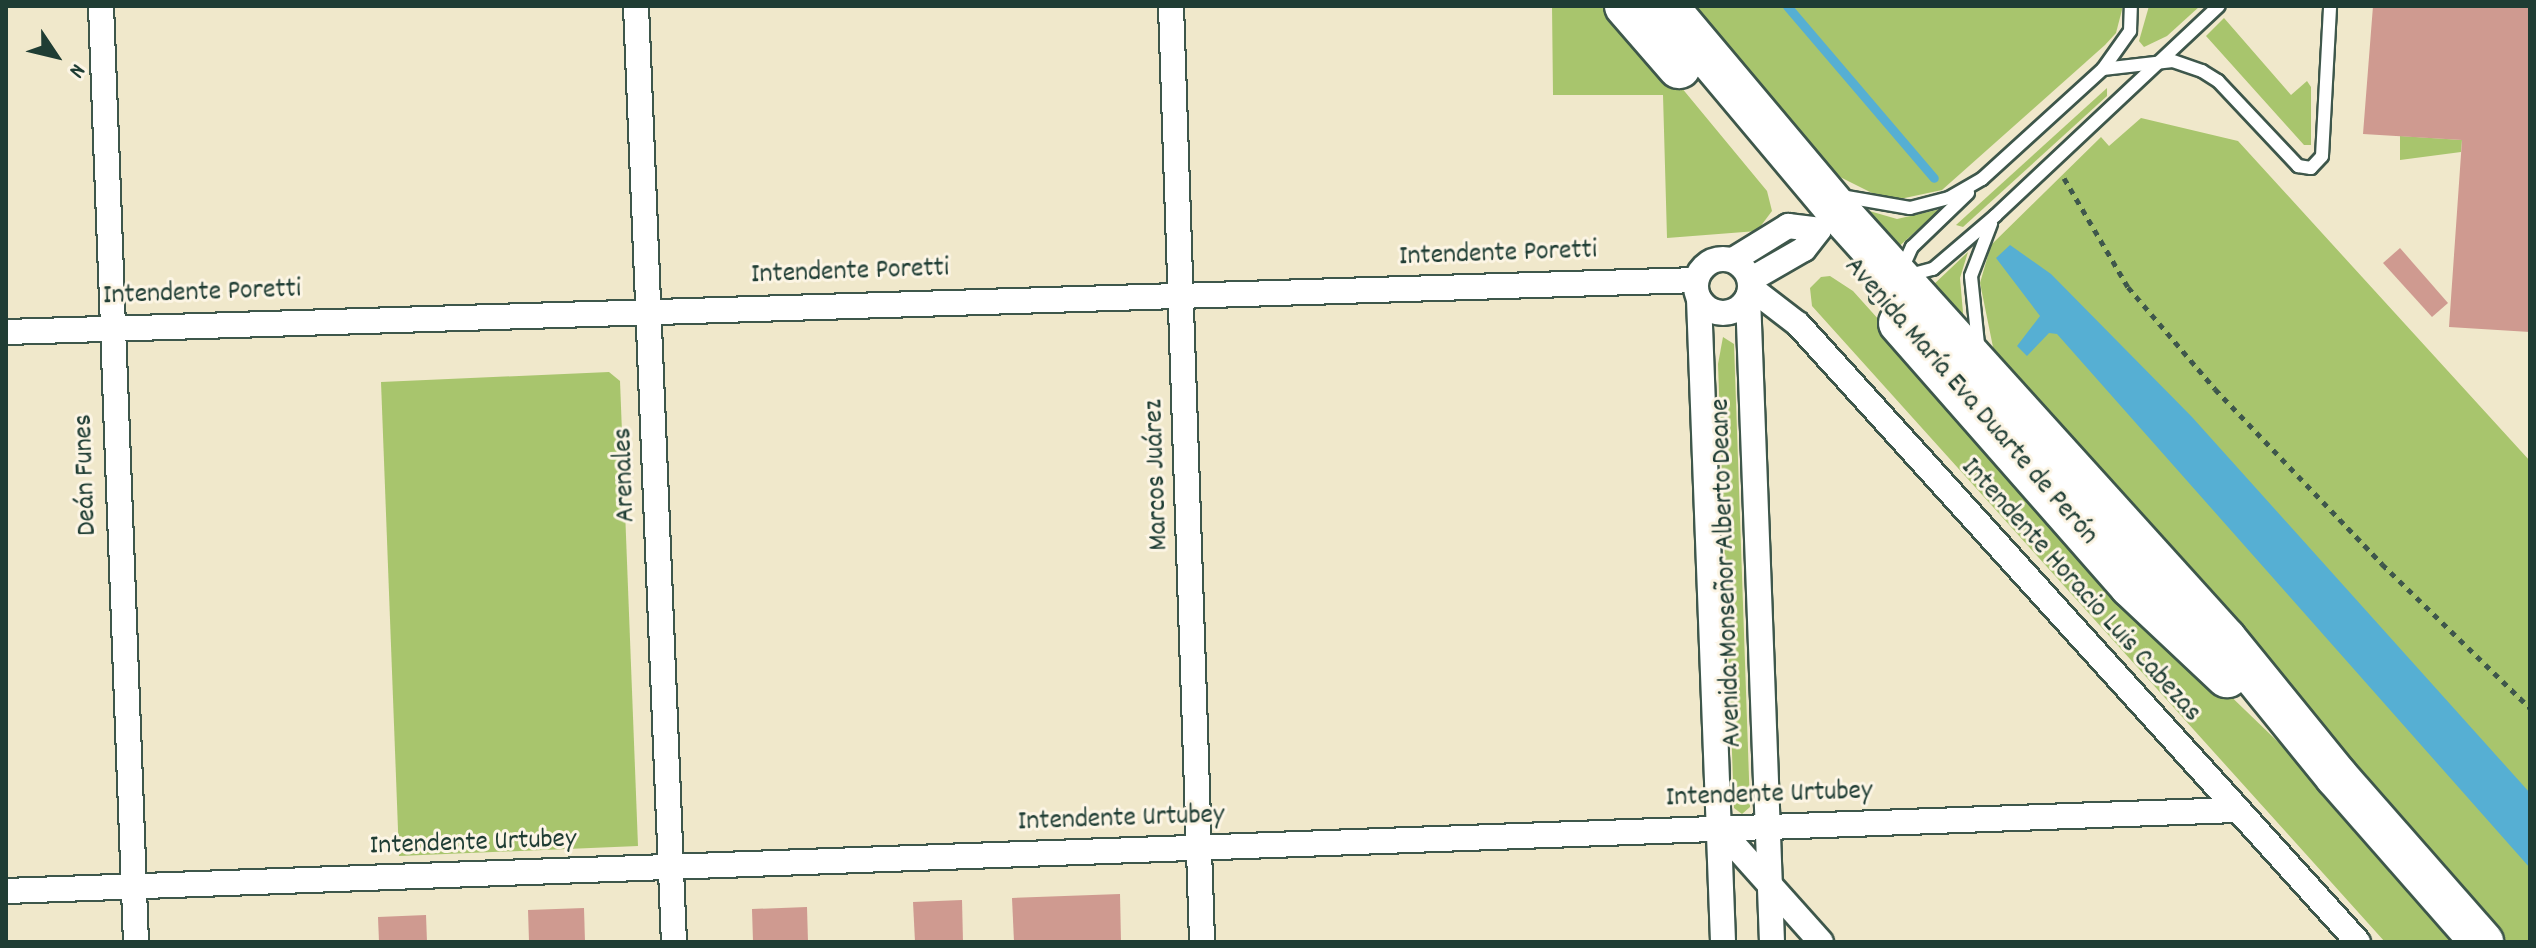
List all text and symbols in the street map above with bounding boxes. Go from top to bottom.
north arrow [16,16,96,96]
text: N [60,57,92,83]
street label: Intendente Poretti [1398,235,1598,275]
street label: Avenida María Eva Duarte de Perón [1836,251,2104,553]
street label: Intendente Poretti [750,253,950,293]
street label: Intendente Poretti [102,274,302,314]
street label: Avenida Monseñor Alberto Deane [1705,398,1751,748]
street label: Marcos Juárez [1139,399,1177,551]
street label: Deán Funes [68,414,106,536]
street label: Arenales [608,427,644,523]
street label: Intendente Horacio Luis Cabezas [1952,452,2208,730]
street label: Intendente Urtubey [1665,776,1873,816]
street label: Intendente Urtubey [1017,800,1225,840]
street label: Intendente Urtubey [369,824,577,864]

